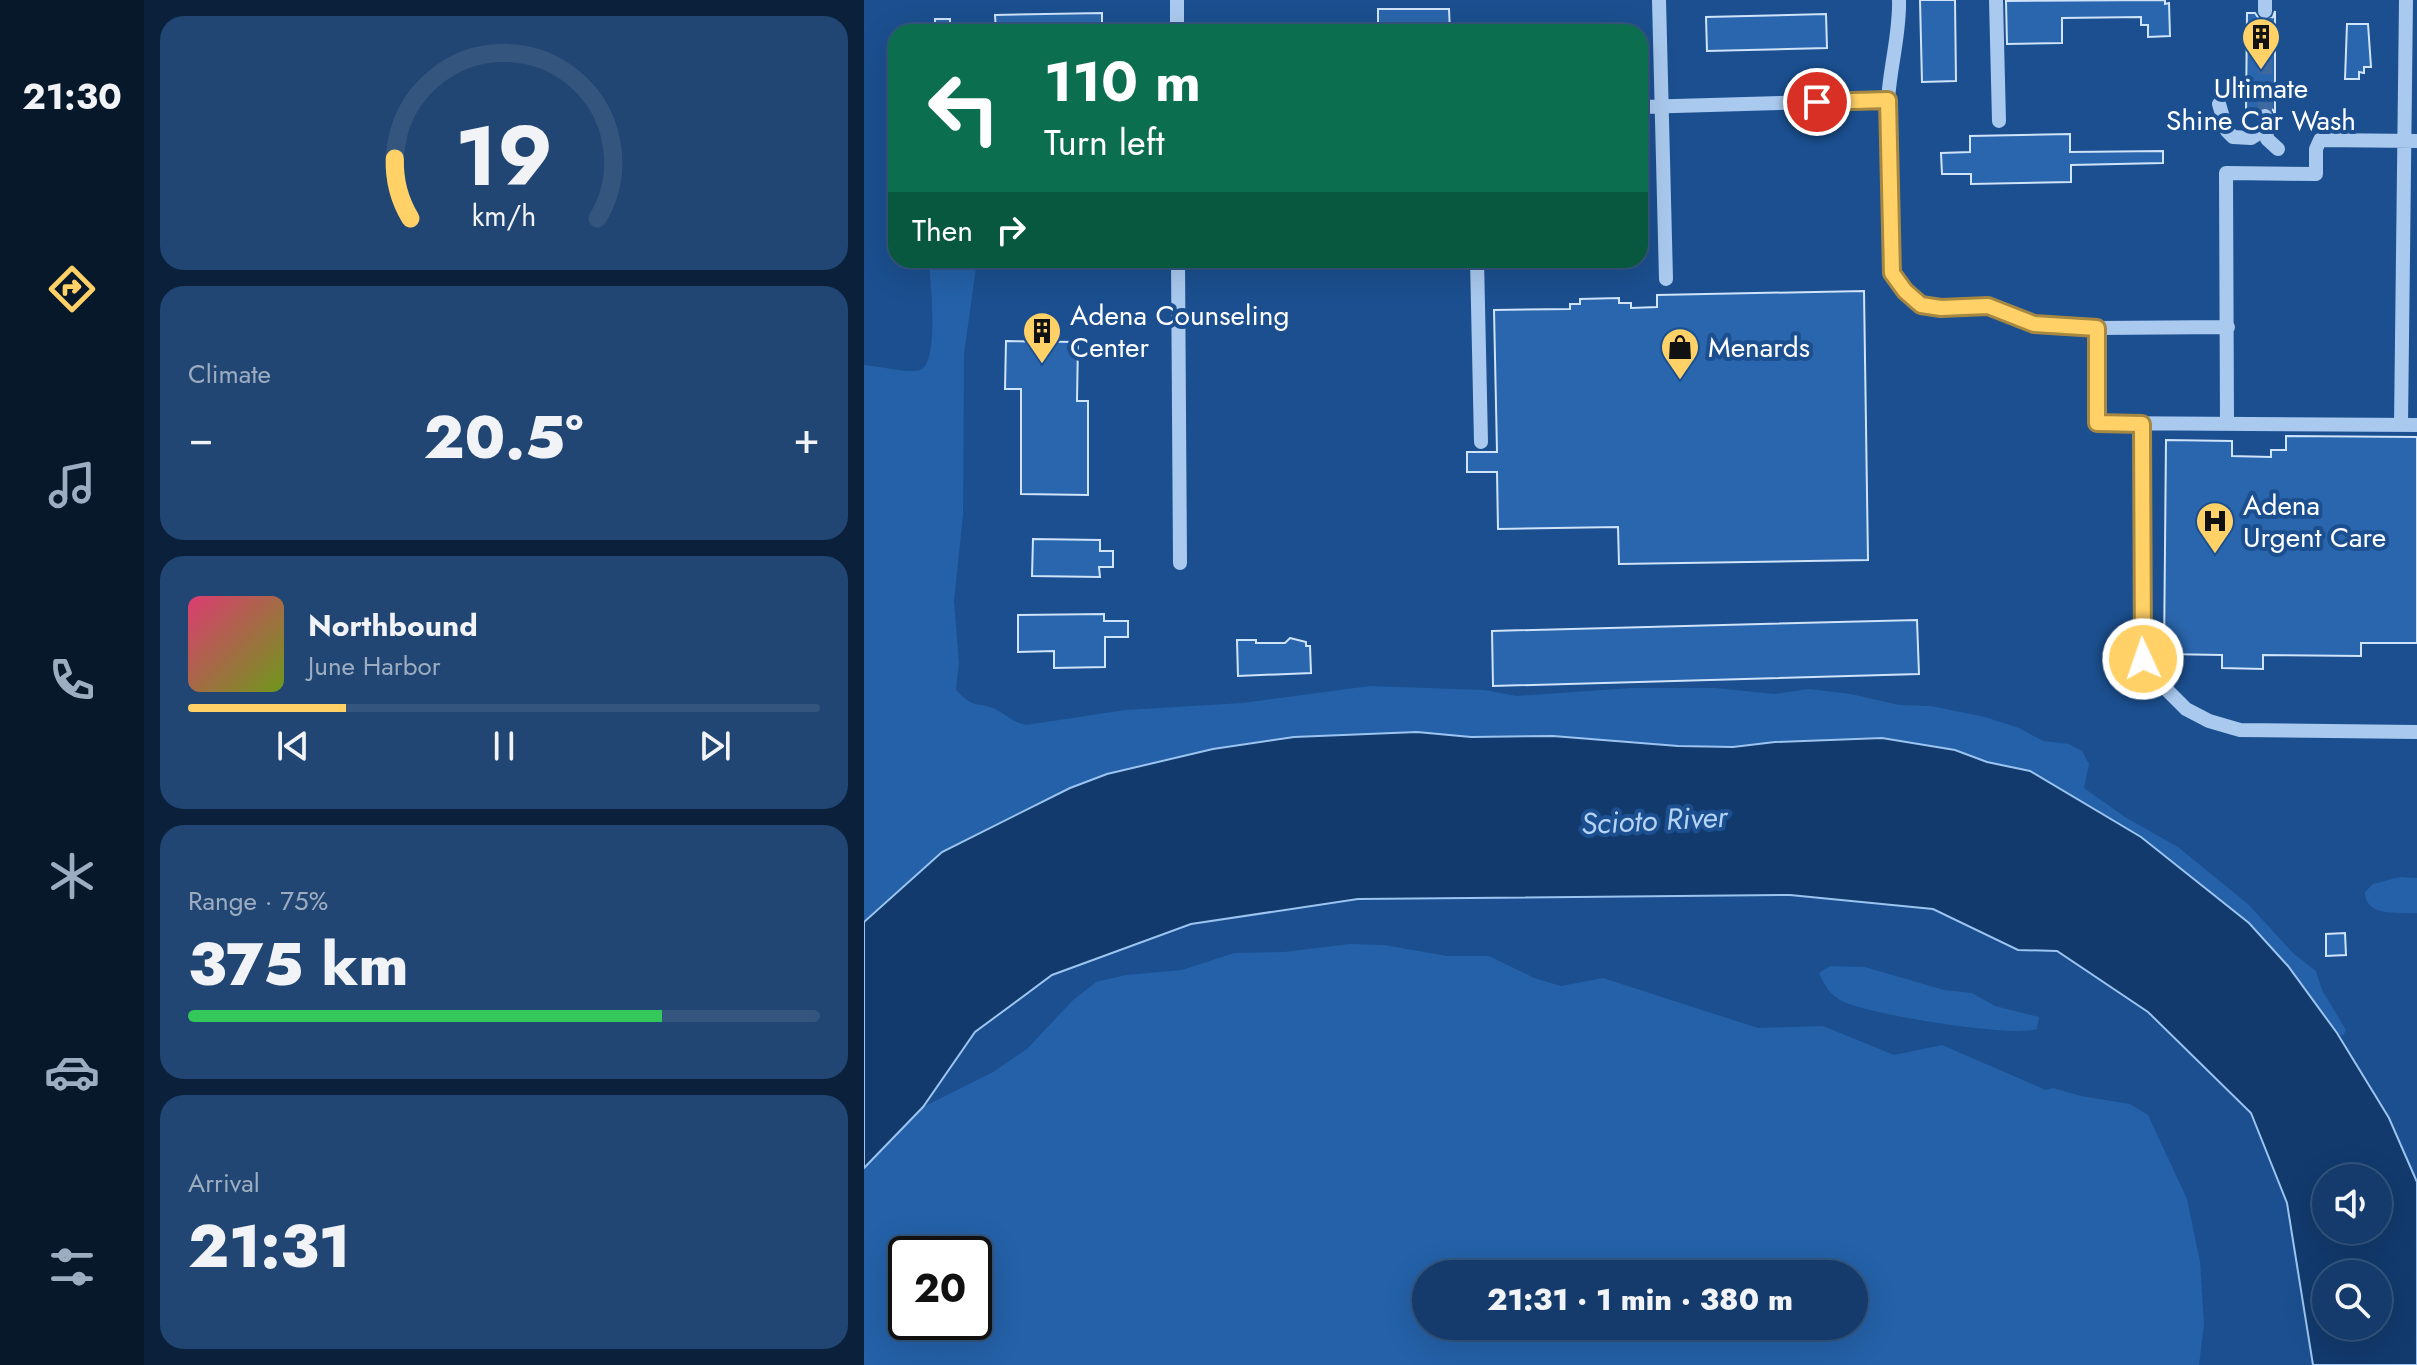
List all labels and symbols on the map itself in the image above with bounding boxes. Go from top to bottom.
building icon: Ultimate Shine Car Wash [2240,16,2282,71]
pin [1783,68,1851,136]
place label: Ultimate Shine Car Wash [2166,68,2356,141]
place label: Adena Counseling Center [1070,295,1289,368]
building icon: Adena Counseling Center [1021,310,1063,365]
shop icon: Menards [1659,326,1701,381]
place label: Menards [1708,327,1810,368]
place label: Adena Urgent Care [2243,485,2386,558]
hospital icon: Adena Urgent Care [2194,500,2236,555]
position arrow [2101,617,2185,701]
water label: Scioto River [1580,795,1730,845]
speed limit sign: 20 [888,1236,992,1340]

